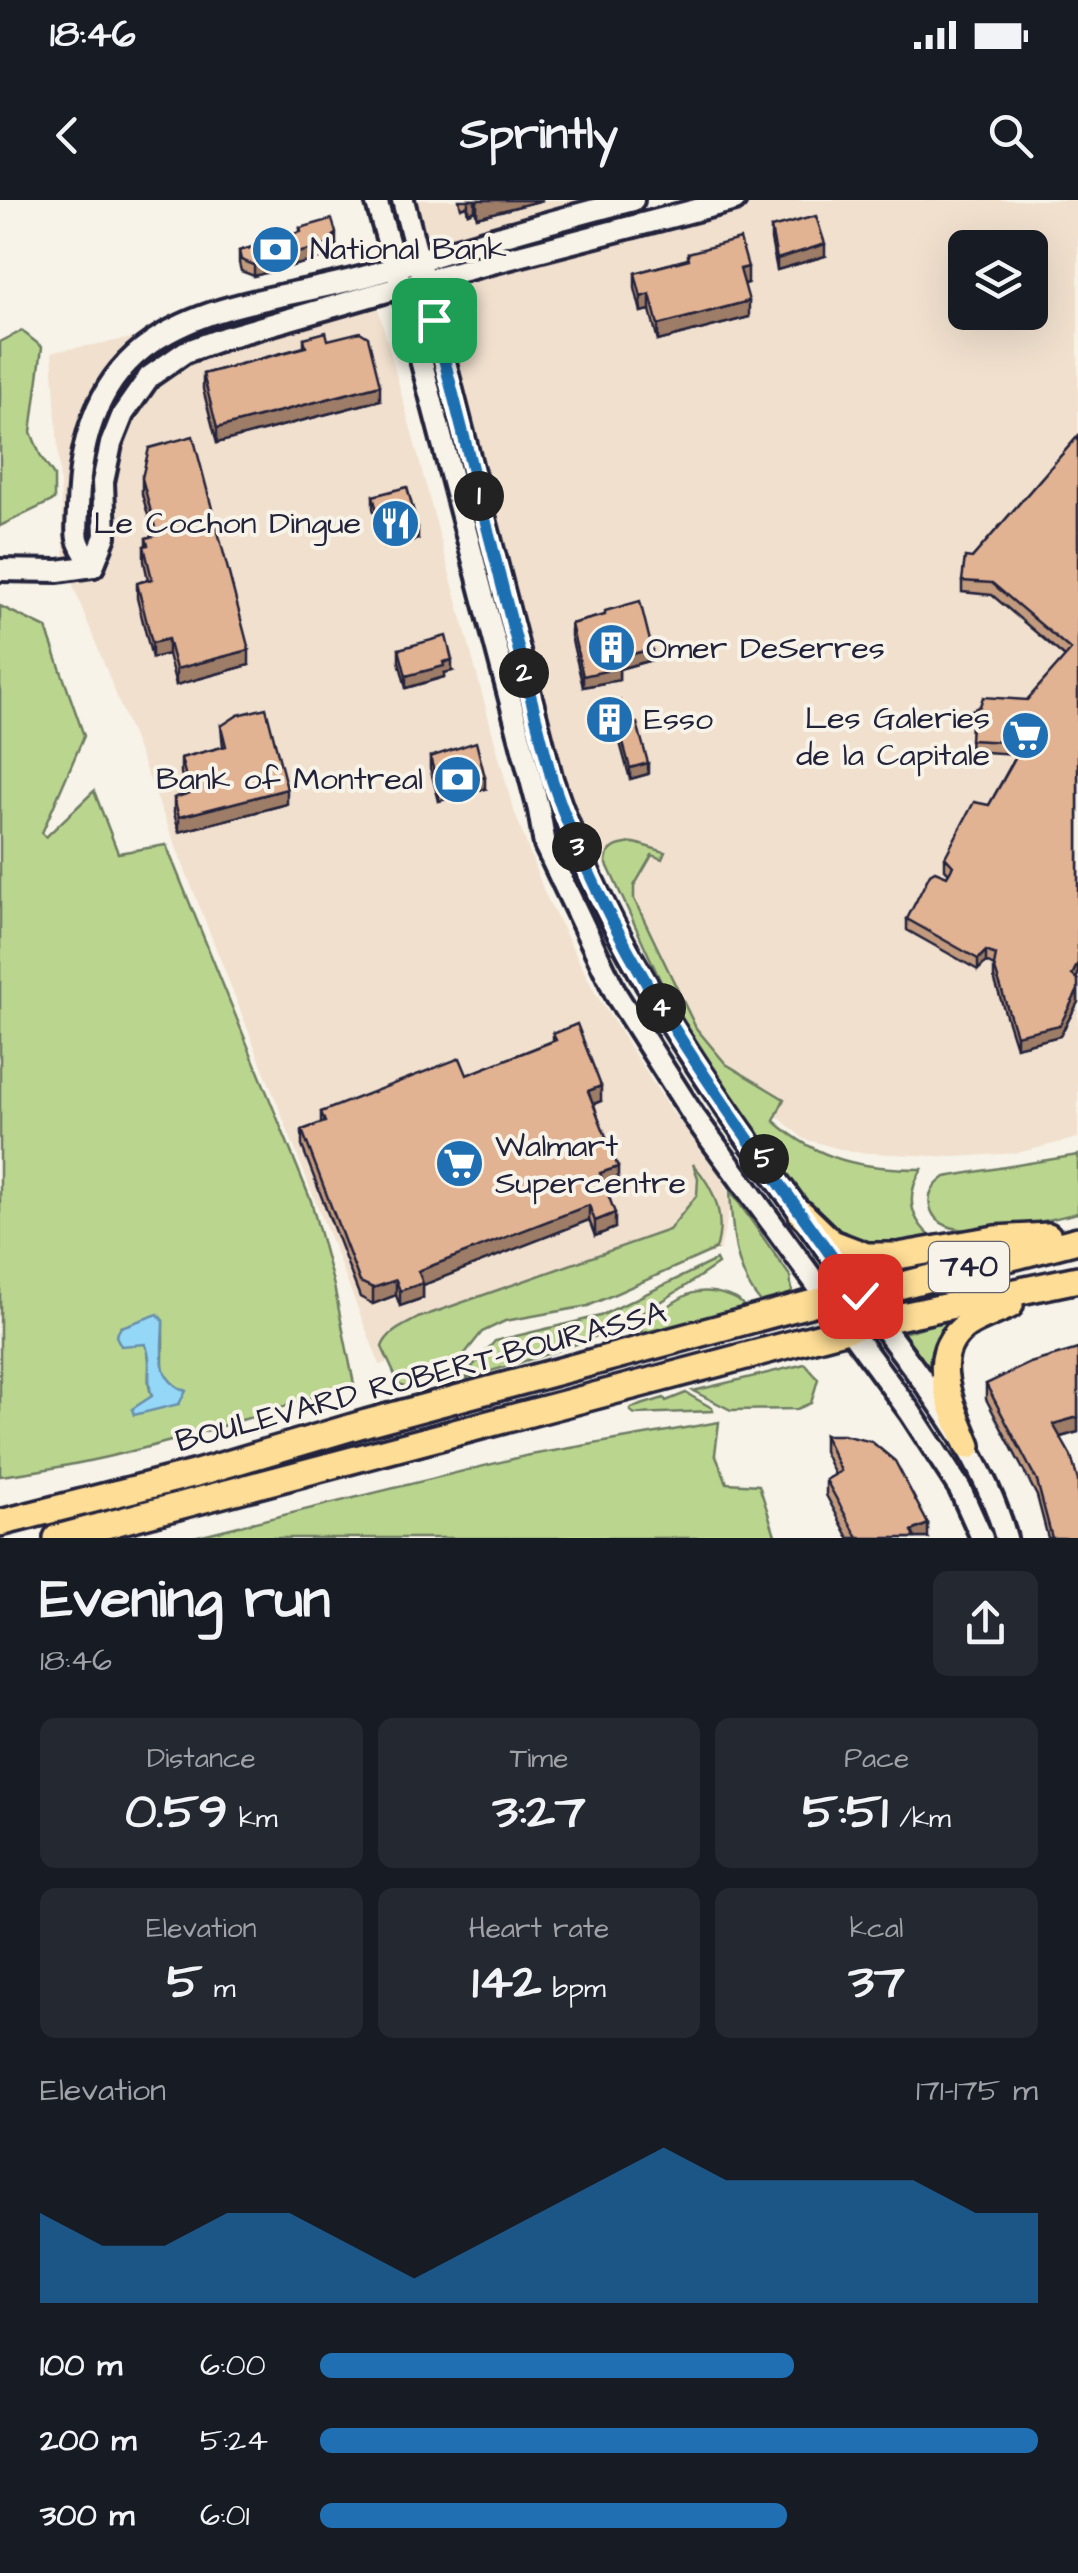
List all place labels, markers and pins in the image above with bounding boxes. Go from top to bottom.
bank icon: National Bank [249,223,301,275]
place label: National Bank [310,227,507,272]
pin [392,278,477,363]
pin: 1 [454,471,504,521]
restaurant icon: Le Cochon Dingue [370,497,422,549]
place label: Le Cochon Dingue [94,501,361,546]
building icon: Omer DeSerres [585,622,637,674]
place label: Omer DeSerres [646,626,885,671]
pin: 2 [499,648,549,698]
building icon: Esso [583,693,635,745]
place label: Les Galeries de la Capitale [796,696,990,778]
place label: Esso [644,697,713,742]
supermarket icon: Les Galeries de la Capitale [999,710,1051,762]
bank icon: Bank of Montreal [432,753,484,805]
place label: Bank of Montreal [156,757,423,802]
pin: 3 [552,822,602,872]
pin: 4 [636,983,686,1033]
place label: Walmart Supercentre [495,1124,686,1206]
pin: 5 [739,1134,789,1184]
supermarket icon: Walmart Supercentre [434,1138,486,1190]
pin [818,1254,903,1339]

